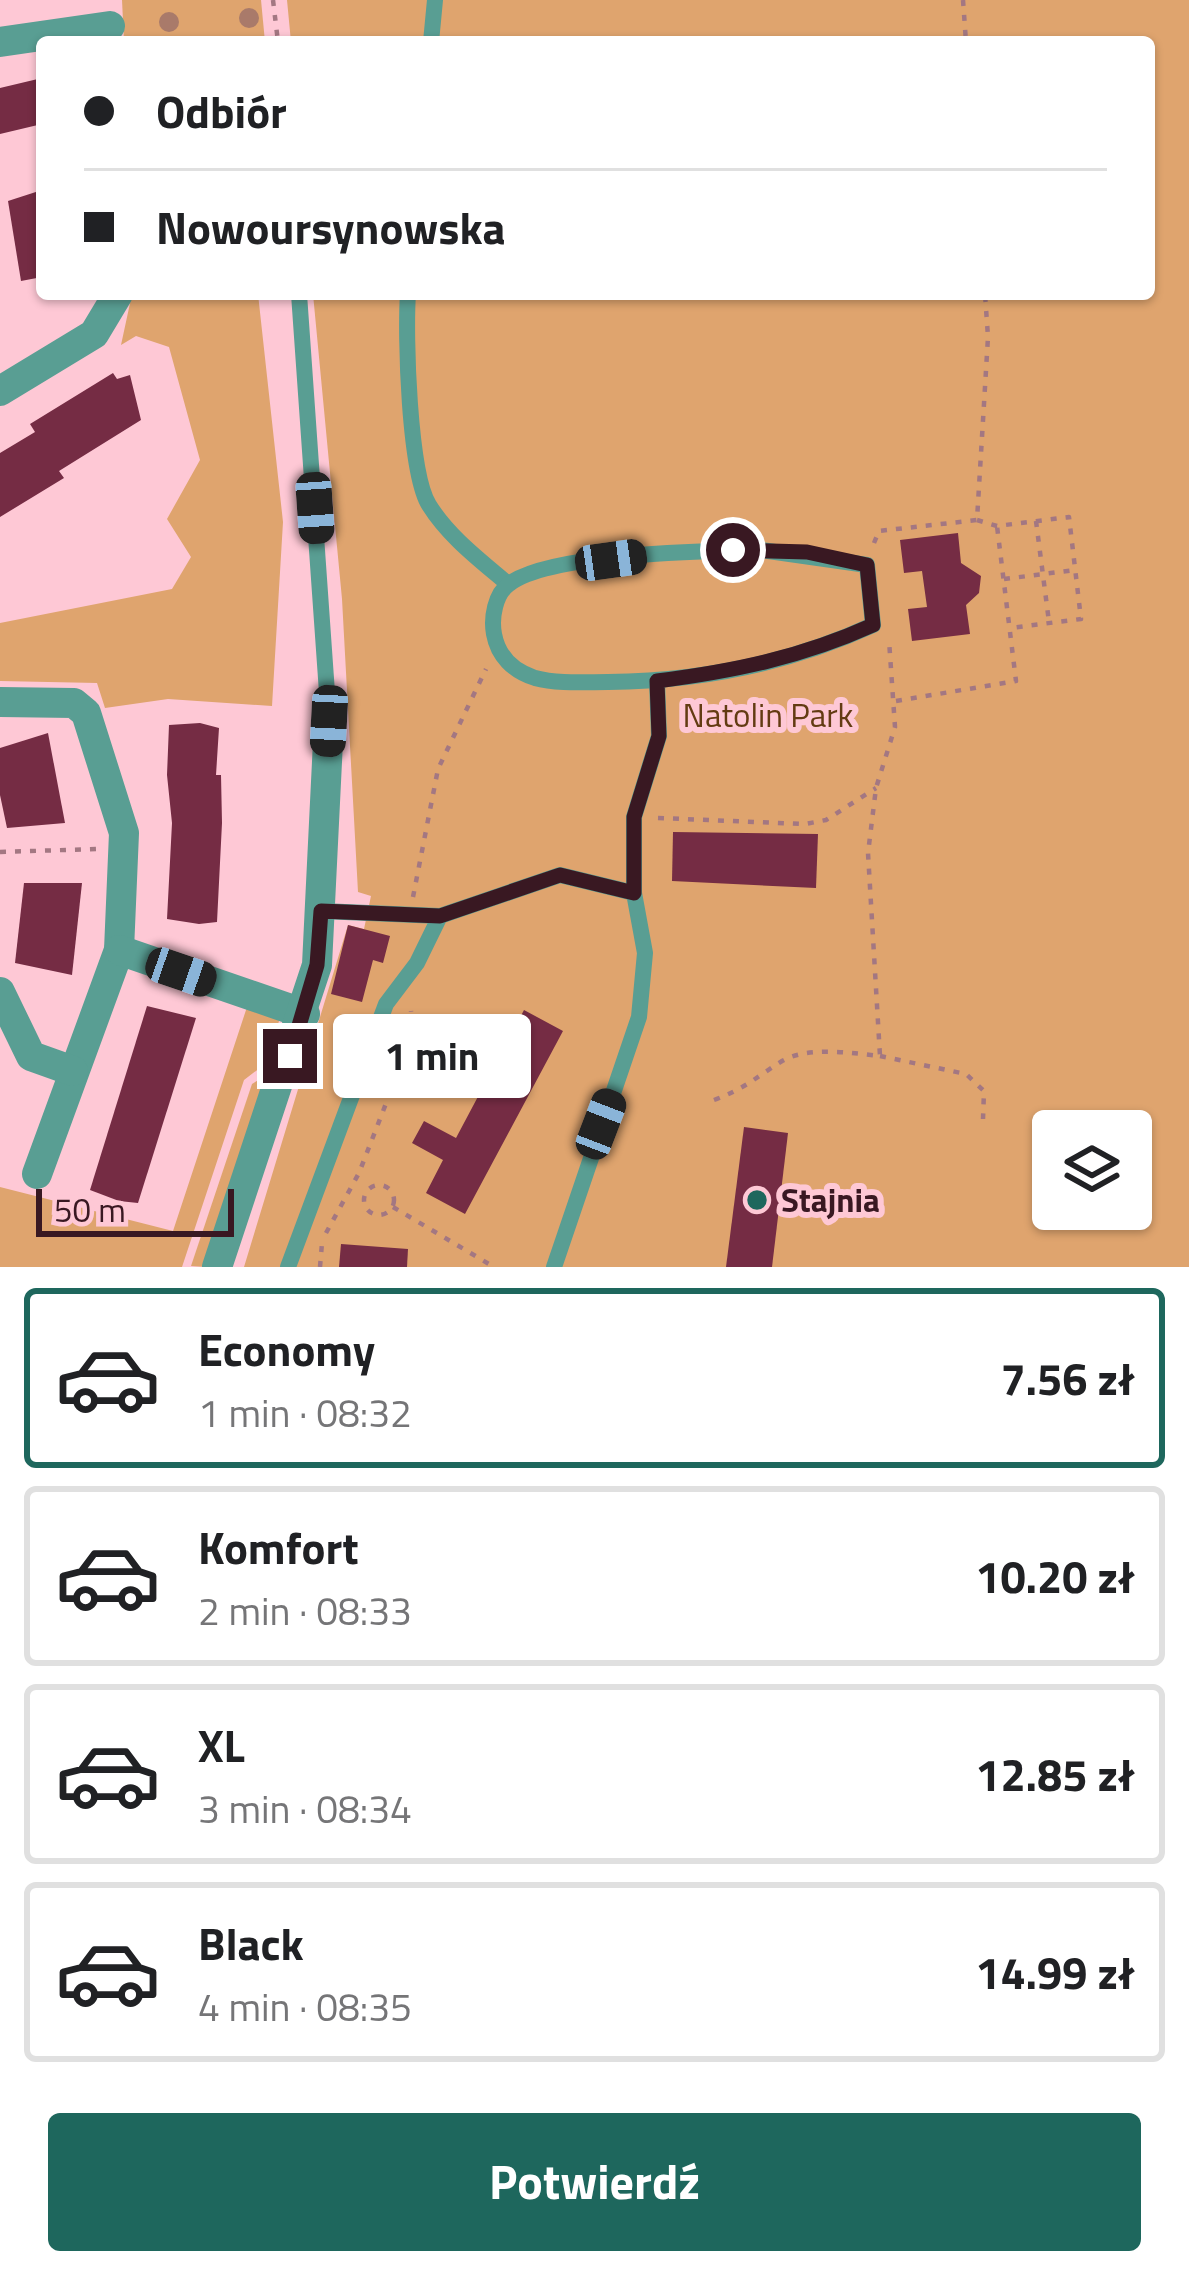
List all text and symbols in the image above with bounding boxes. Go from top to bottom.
text: Odbiór [156,77,287,145]
text: Nowoursynowska [156,193,506,261]
car [295,471,335,545]
route start [706,523,760,577]
car [573,537,649,583]
car [309,684,349,758]
park label: Natolin Park [683,690,854,740]
car [141,943,221,1001]
callout: 1 min [332,1014,530,1098]
text: 1 min [385,1026,479,1085]
route end [263,1029,317,1083]
car [571,1084,631,1164]
map controls [1032,1110,1152,1230]
button: layers [1032,1110,1152,1230]
place label: Stajnia [781,1175,880,1225]
scale bar [36,1183,234,1236]
text: 50 m [54,1185,126,1235]
marker: Stajnia [744,1187,770,1213]
text: Economy [198,1315,375,1383]
icon: car [54,1324,162,1432]
text: 7.56 zł [1000,1344,1135,1412]
text: 1 min · 08:32 [198,1383,412,1442]
text: Komfort [198,1513,359,1581]
icon: car [54,1522,162,1630]
text: 10.20 zł [975,1542,1135,1610]
text: 2 min · 08:33 [198,1581,412,1640]
text: XL [198,1711,245,1779]
icon: car [54,1720,162,1828]
text: 12.85 zł [975,1740,1135,1808]
text: 3 min · 08:34 [198,1779,412,1838]
text: Black [198,1909,304,1977]
icon: car [54,1918,162,2026]
text: 14.99 zł [975,1938,1135,2006]
text: 4 min · 08:35 [198,1977,412,2036]
button: Potwierdź [48,2113,1141,2251]

